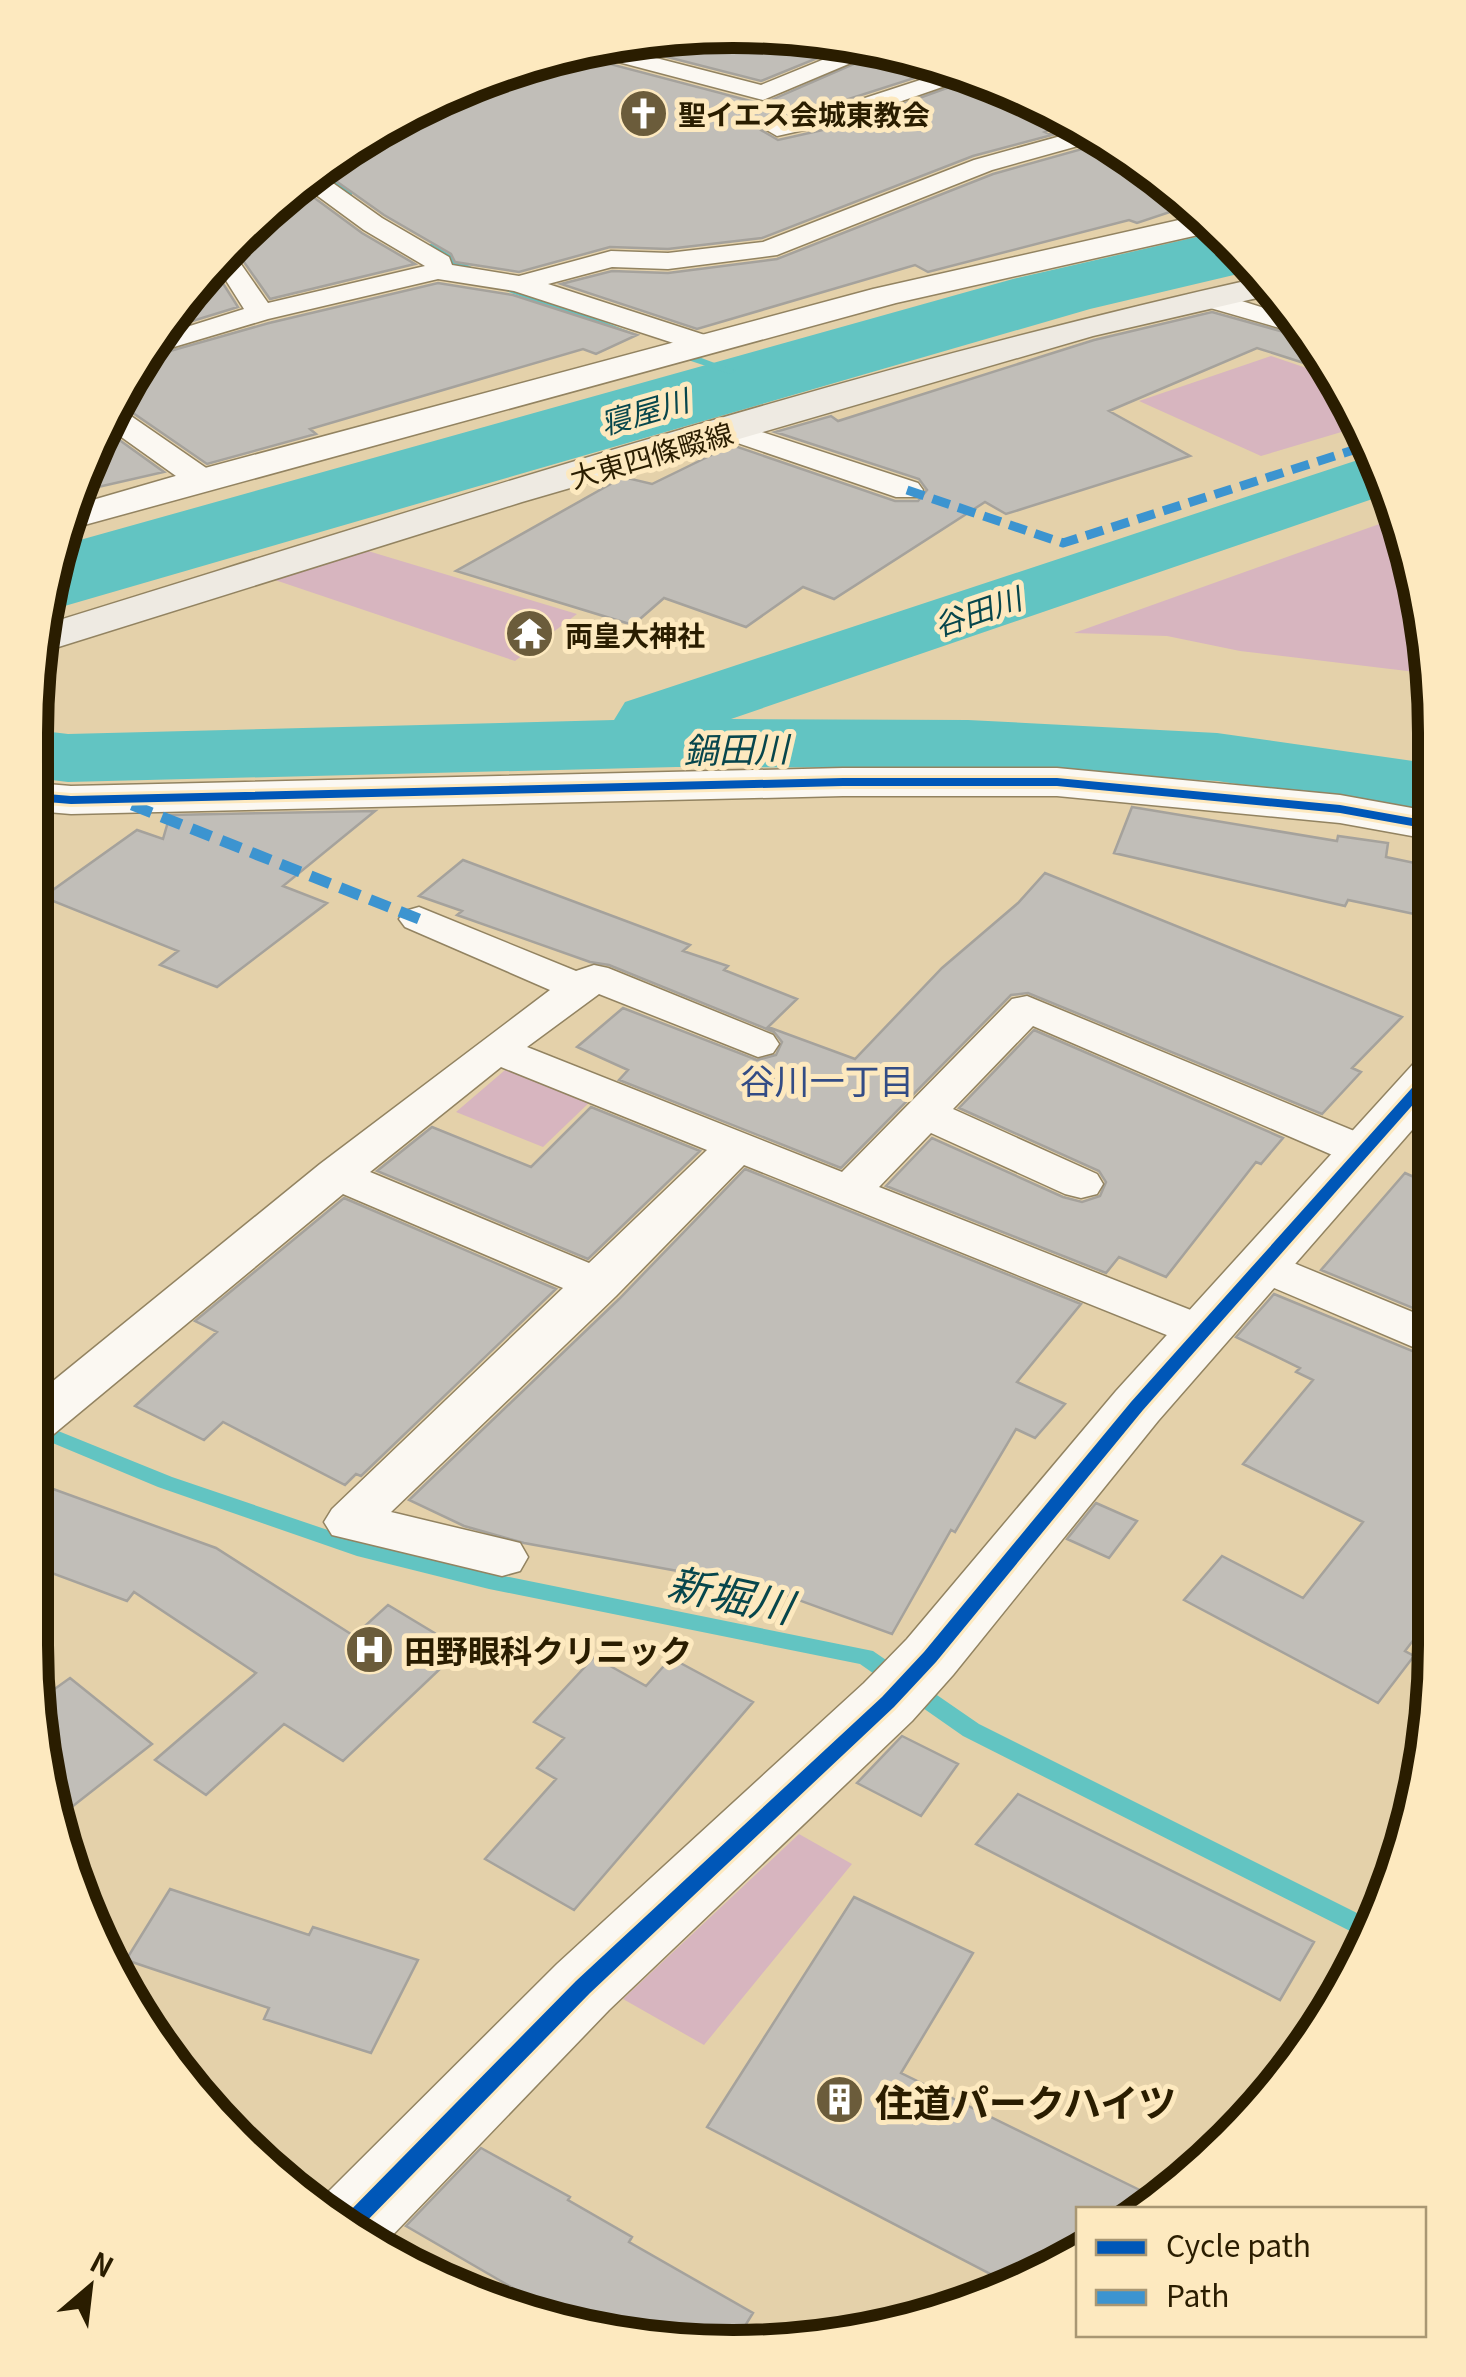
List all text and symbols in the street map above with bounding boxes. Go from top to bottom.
church icon: 聖イエス会城東教会 [617,87,669,139]
place label: 聖イエス会城東教会 [678,93,930,133]
water label: 寝屋川 [595,376,696,444]
street label: 大東四條畷線 [565,412,737,496]
water label: 谷田川 [927,574,1030,645]
temple icon: 両皇大神社 [504,608,556,660]
place label: 両皇大神社 [565,614,705,654]
water label: 鍋田川 [683,721,793,773]
district label: 谷川一丁目 [739,1053,915,1104]
water label: 新堀川 [663,1549,803,1636]
hospital icon: 田野眼科クリニック [343,1623,395,1675]
place label: 田野眼科クリニック [404,1626,692,1672]
place label: 住道パークハイツ [875,2073,1176,2128]
building icon: 住道パークハイツ [814,2074,866,2126]
legend [1076,2207,1426,2337]
text: Cycle path [1166,2222,1311,2266]
north arrow [40,2237,140,2337]
text: N [84,2241,121,2286]
text: Path [1166,2272,1229,2316]

